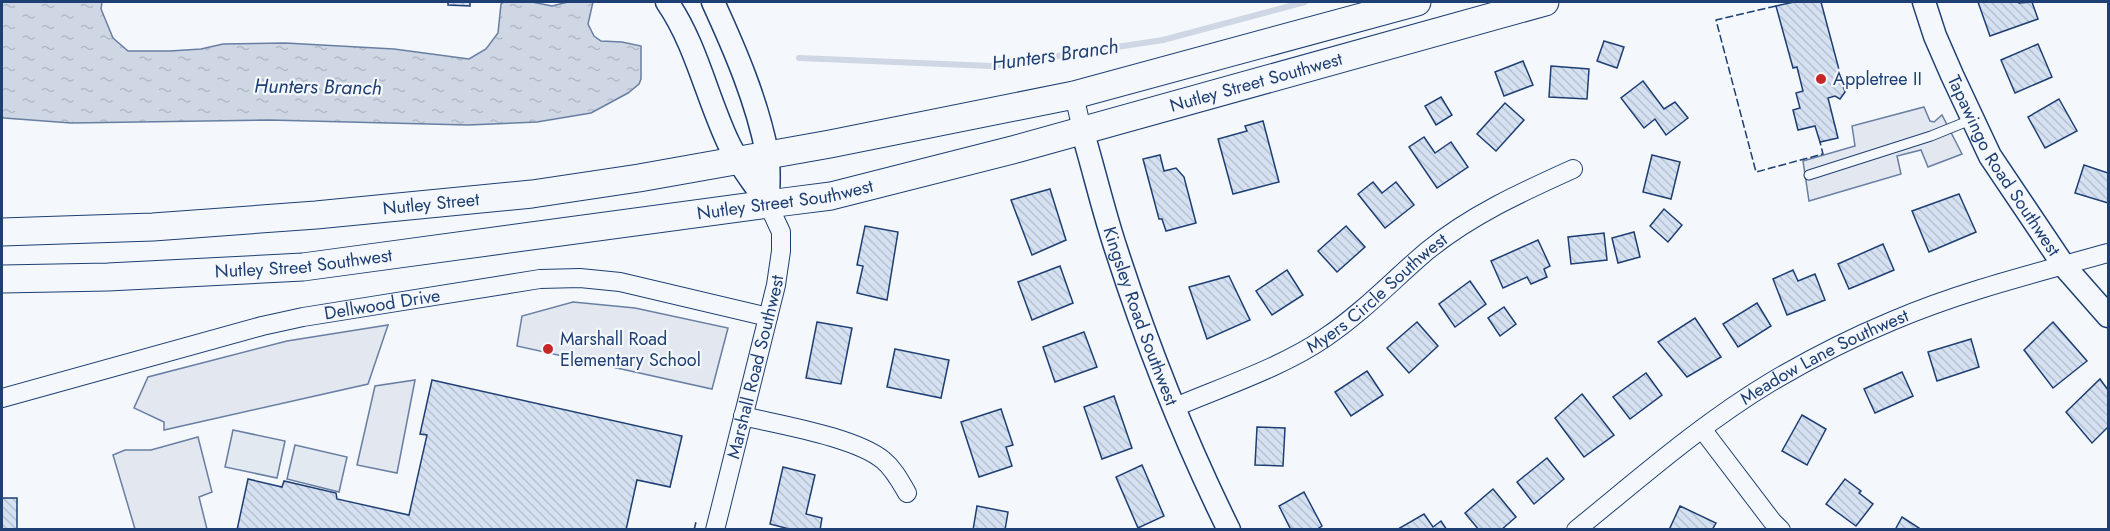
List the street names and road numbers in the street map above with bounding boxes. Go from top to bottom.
street label: Nutley Street Southwest [1167,46,1346,119]
street label: Tapawingo Road Southwest [1941,71,2067,262]
street label: Nutley Street Southwest [695,173,877,227]
street label: Nutley Street [381,186,481,221]
street label: Kingsley Road Southwest [1097,223,1185,410]
street label: Myers Circle Southwest [1301,226,1453,359]
street label: Nutley Street Southwest [214,242,394,285]
street label: Marshall Road Southwest [720,273,790,462]
street label: Dellwood Drive [322,282,442,326]
street label: Meadow Lane Southwest [1735,302,1913,411]

